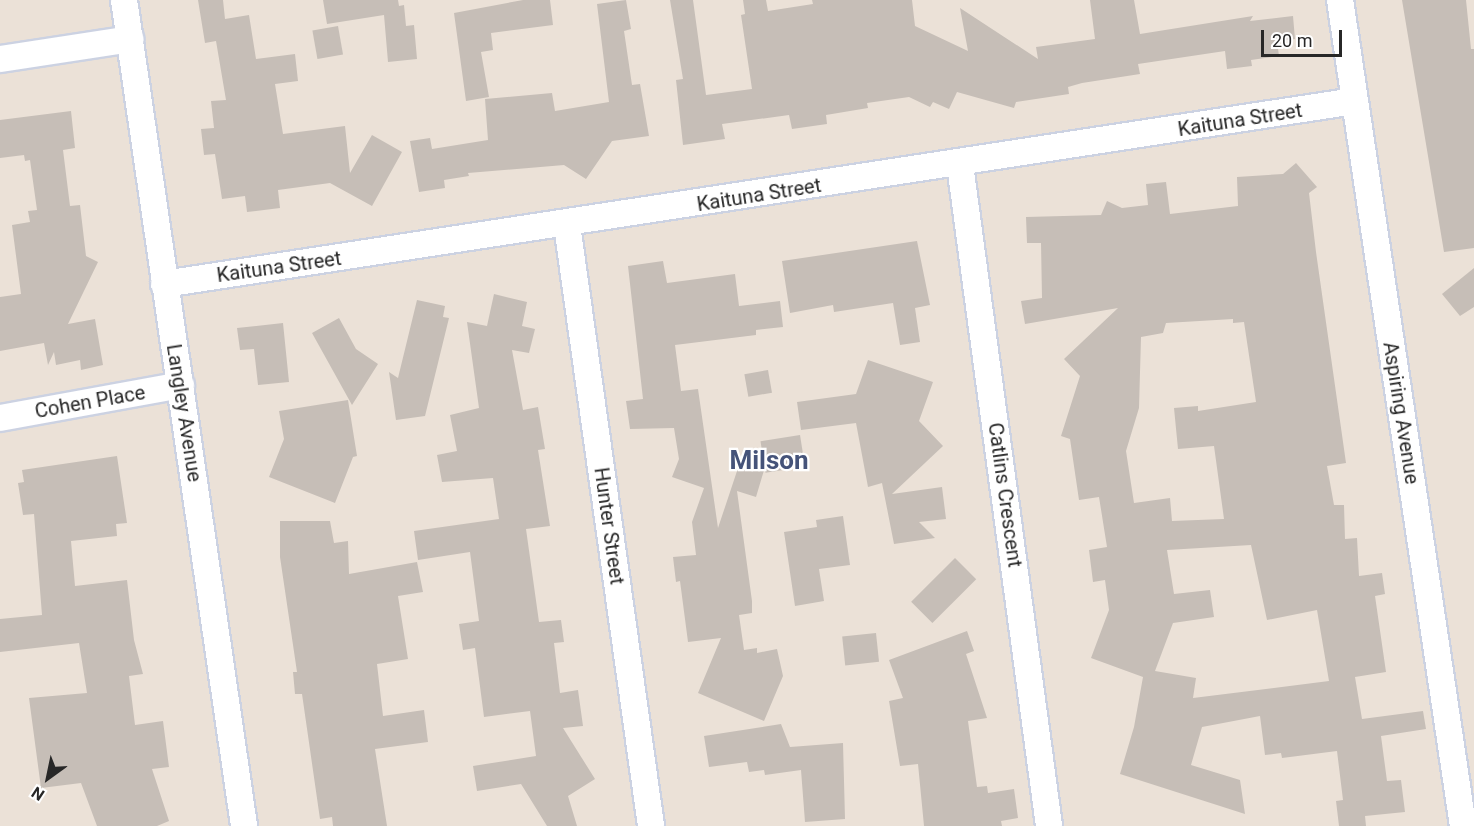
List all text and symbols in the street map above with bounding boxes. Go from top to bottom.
scale bar [1264,18,1345,56]
text: 20 m [1272,30,1312,51]
street label: Kaituna Street [1176,98,1304,142]
street label: Kaituna Street [695,173,823,217]
street label: Kaituna Street [215,246,343,288]
street label: Aspiring Avenue [1378,340,1424,486]
street label: Langley Avenue [161,342,207,484]
street label: Cohen Place [33,381,147,423]
street label: Catlins Crescent [983,421,1027,569]
district label: Milson [729,445,809,477]
street label: Hunter Street [589,466,629,586]
north arrow [18,748,78,808]
text: N [28,782,48,805]

